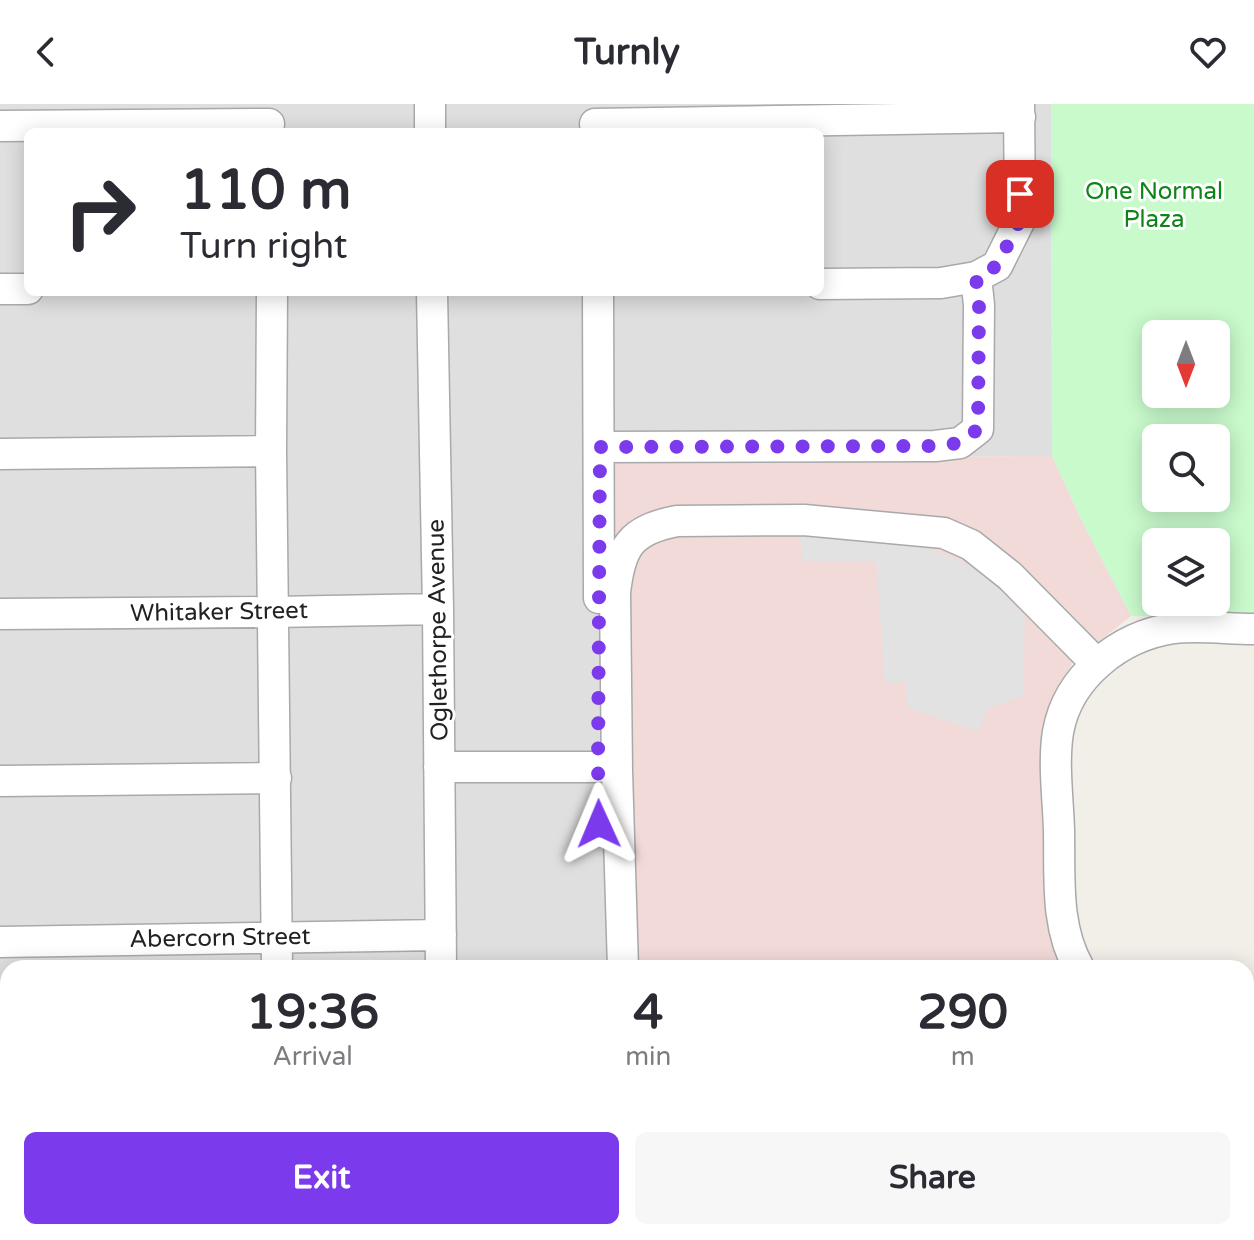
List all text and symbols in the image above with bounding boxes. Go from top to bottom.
icon: back [24,30,68,74]
icon: heart [1186,30,1230,74]
text: Turnly [574,31,680,74]
text: 110 m [180,157,351,224]
icon: right [48,160,152,264]
pin [986,160,1054,228]
icon: arrive [998,172,1042,216]
park label: One Normal Plaza [1085,177,1223,234]
text: Turn right [180,225,347,268]
north arrow [1142,320,1230,408]
map controls [1142,320,1230,616]
button: search [1142,424,1230,512]
street label: Oglethorpe Avenue [422,519,454,741]
button: layers [1142,528,1230,616]
street label: Whitaker Street [130,596,308,628]
position arrow [557,782,641,866]
street label: Abercorn Street [129,922,311,954]
text: 19:36 [246,984,379,1042]
text: 4 [633,984,663,1042]
text: 290 [917,984,1008,1042]
text: Arrival [272,1041,353,1072]
text: min [625,1041,671,1072]
text: m [951,1041,975,1072]
button: Exit [24,1132,619,1224]
button: Share [635,1132,1230,1224]

